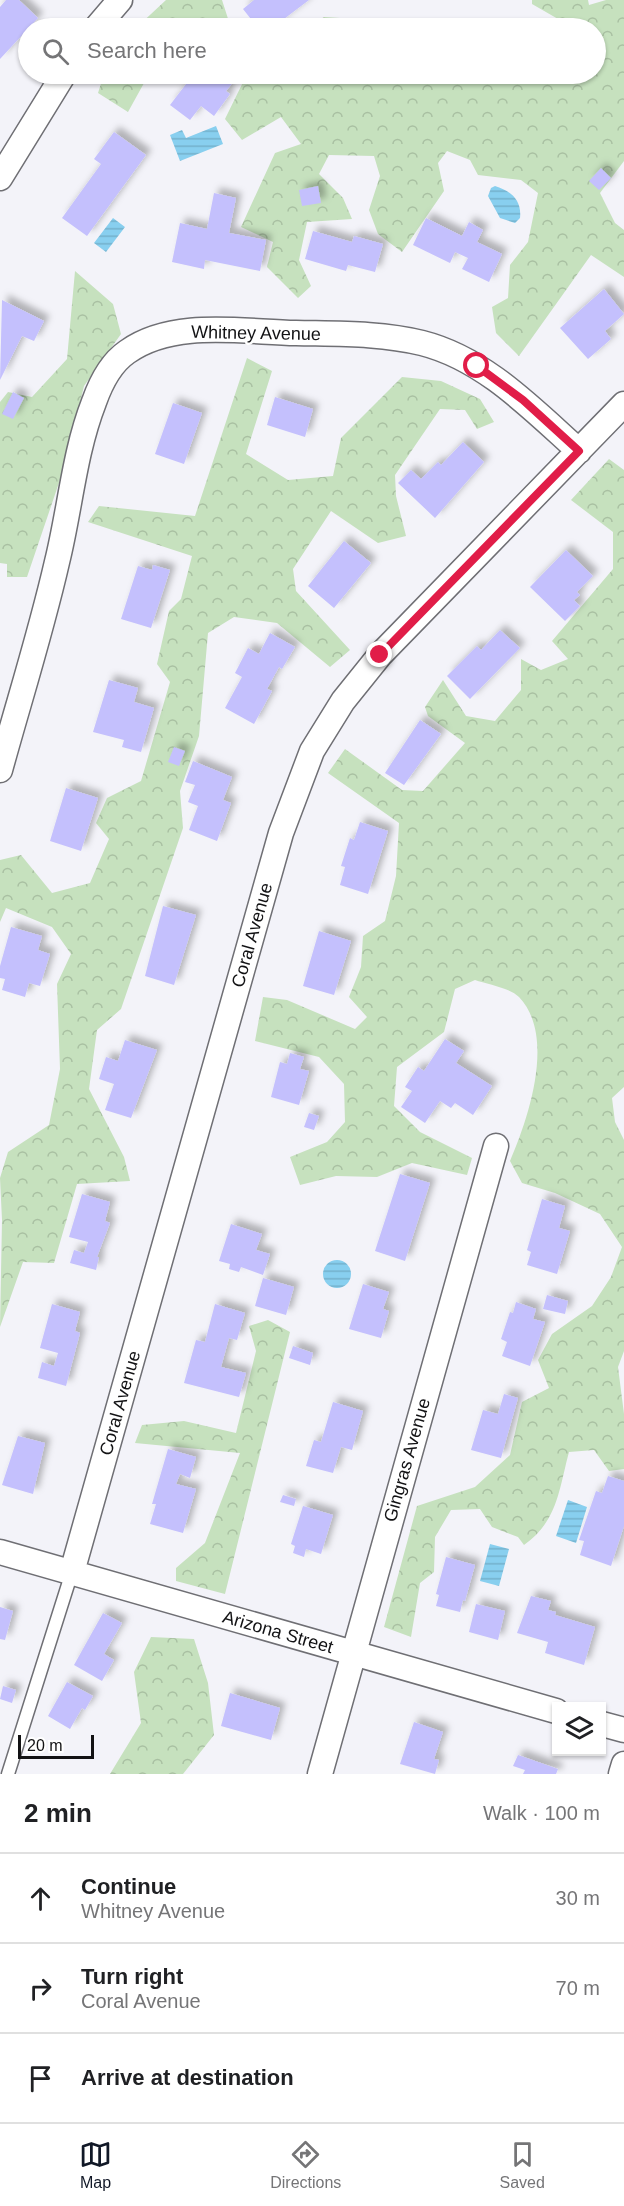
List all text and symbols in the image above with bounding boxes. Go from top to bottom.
search box [18,18,606,84]
icon: search [39,35,72,68]
text: Search here [87,38,207,63]
street label: Whitney Avenue [191,322,321,344]
route start [463,352,489,378]
route end [366,641,392,667]
street label: Coral Avenue [228,880,276,990]
street label: Coral Avenue [96,1348,144,1458]
street label: Gingras Avenue [380,1396,434,1524]
street label: Arizona Street [220,1607,336,1657]
map controls [552,1702,606,1756]
button: layers [552,1702,606,1756]
scale bar [18,1732,94,1760]
text: 20 m [27,1737,63,1754]
text: 2 min [24,1798,92,1828]
text: Walk · 100 m [483,1802,600,1824]
text: Continue [81,1874,176,1899]
icon: ahead [24,1882,57,1915]
text: 30 m [556,1887,600,1909]
text: Whitney Avenue [81,1900,225,1922]
text: Turn right [81,1964,183,1989]
icon: right [24,1972,57,2005]
text: 70 m [556,1977,600,1999]
text: Coral Avenue [81,1990,201,2012]
icon: arrive [24,2062,57,2095]
text: Arrive at destination [81,2065,294,2090]
tab: Map [79,2138,112,2192]
tab: Directions [270,2138,341,2192]
tab: Saved [500,2138,545,2192]

